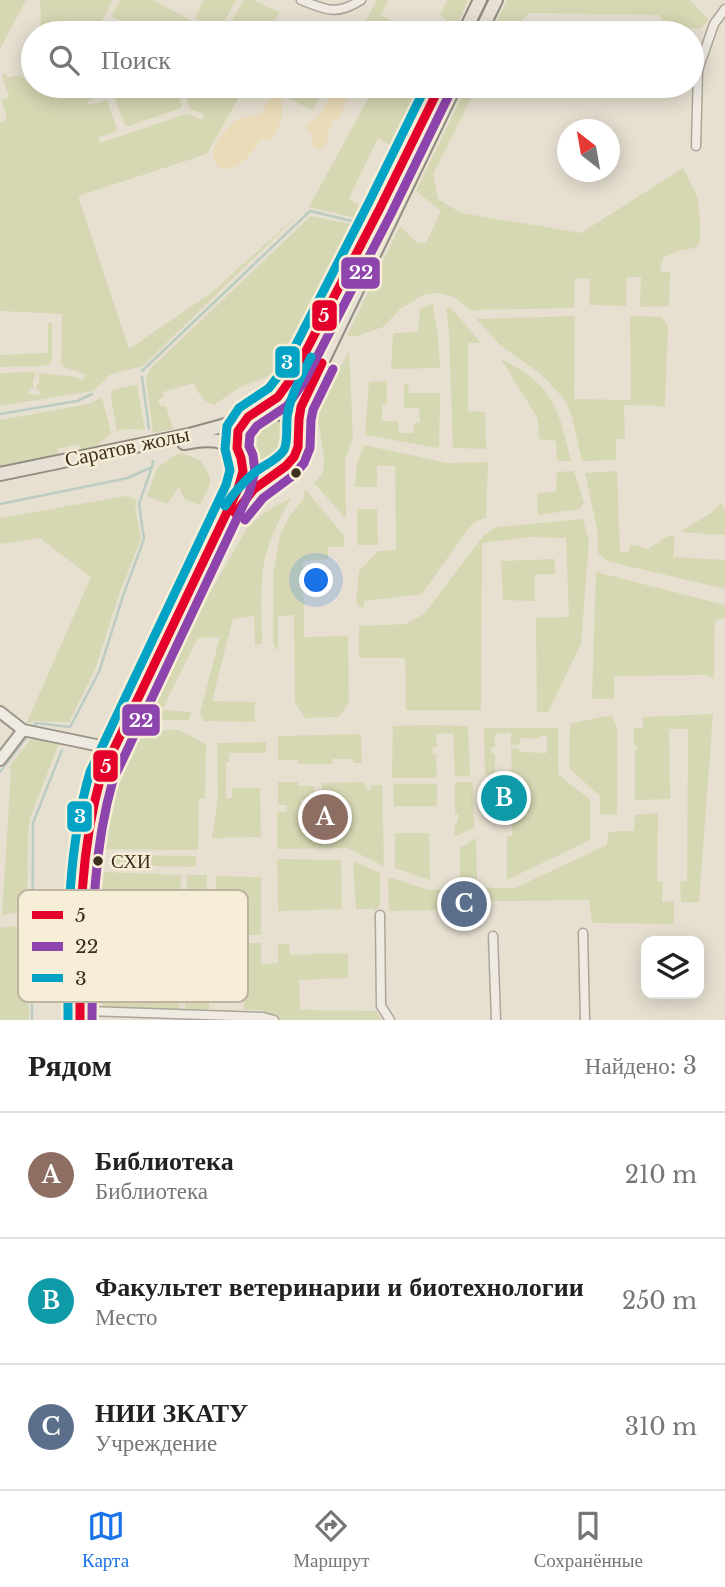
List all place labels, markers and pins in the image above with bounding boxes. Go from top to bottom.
unlabelled marker [289,466,303,480]
pin: B [481,772,527,824]
pin: A [302,791,348,843]
place label: СХИ [111,850,151,873]
marker: СХИ [91,854,105,868]
pin: C [441,878,487,930]

